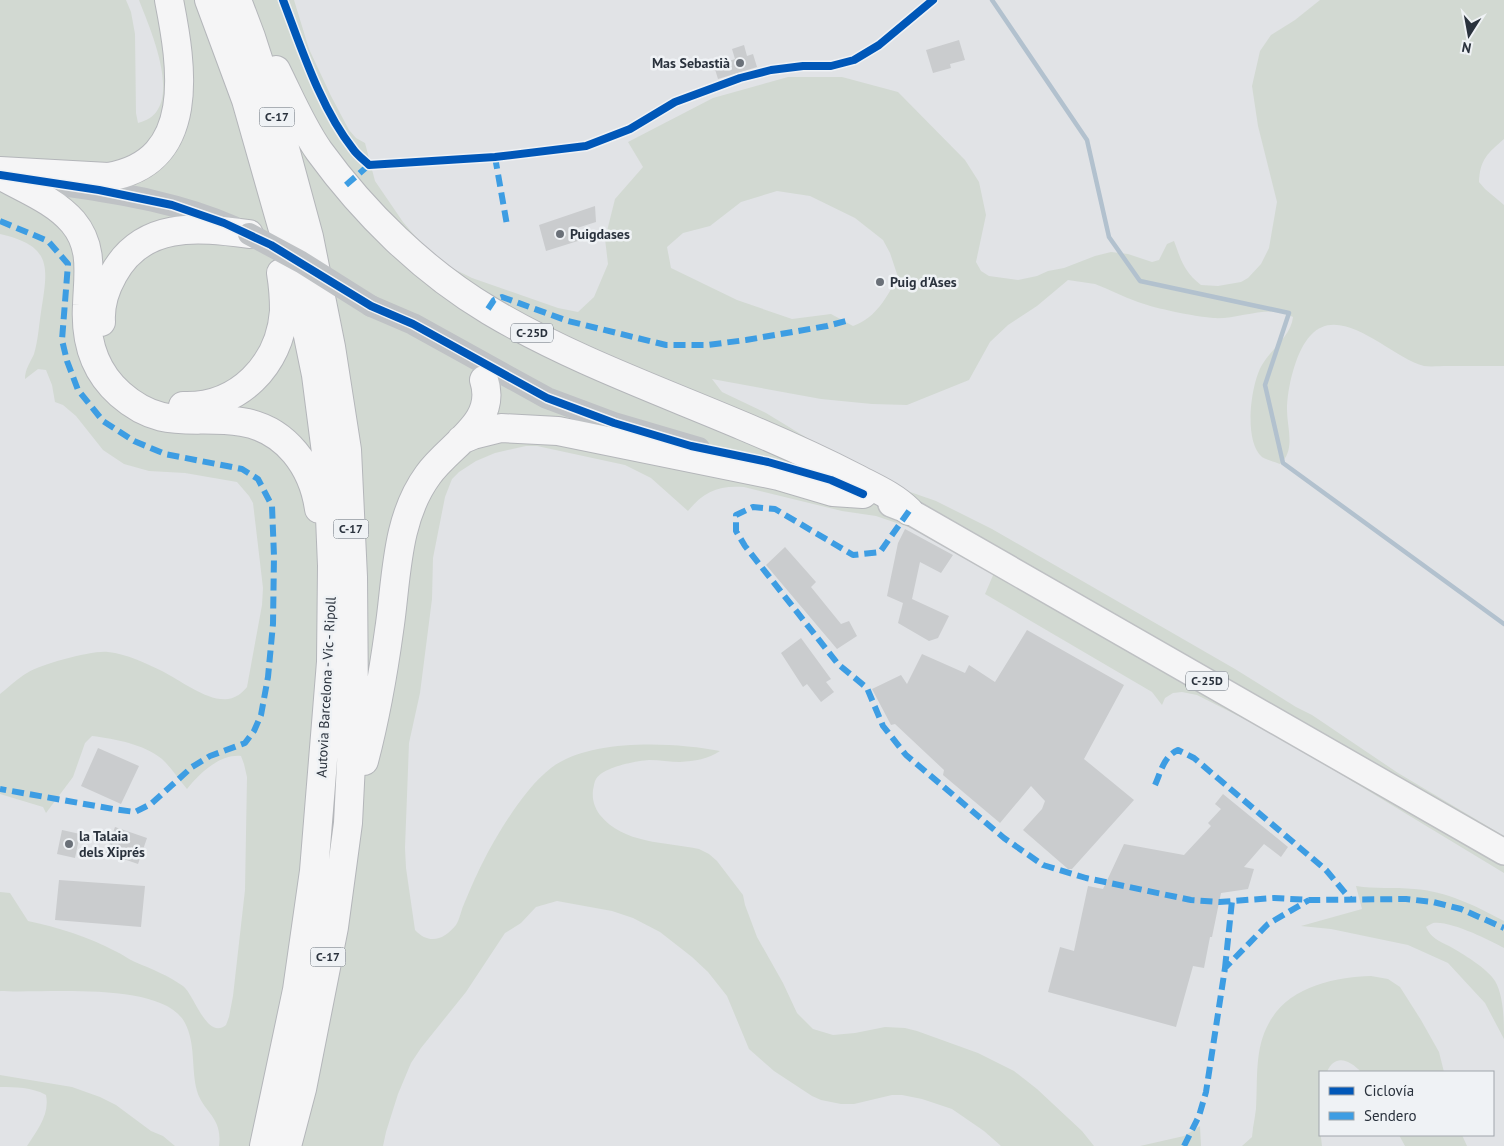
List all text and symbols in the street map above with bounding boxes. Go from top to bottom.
north arrow [1444,10,1494,60]
text: N [1460,38,1473,57]
place label: Mas Sebastià [652,54,730,72]
marker: Mas Sebastià [734,57,746,69]
road number: C-17 [260,108,294,126]
place label: Puigdases [570,225,630,243]
marker: Puigdases [554,228,566,240]
place label: Puig d'Ases [890,273,957,291]
marker: Puig d'Ases [874,276,886,288]
road number: C-25D [511,323,553,342]
road number: C-17 [334,520,368,538]
street label: Autovia Barcelona - Vic - Ripoll [312,596,340,778]
road number: C-25D [1186,671,1228,690]
place label: la Talaia dels Xiprés [79,827,145,861]
marker: la Talaia dels Xiprés [63,838,75,850]
road number: C-17 [310,948,346,966]
legend [1319,1071,1494,1136]
text: Ciclovía [1364,1081,1414,1100]
text: Sendero [1364,1106,1417,1125]

